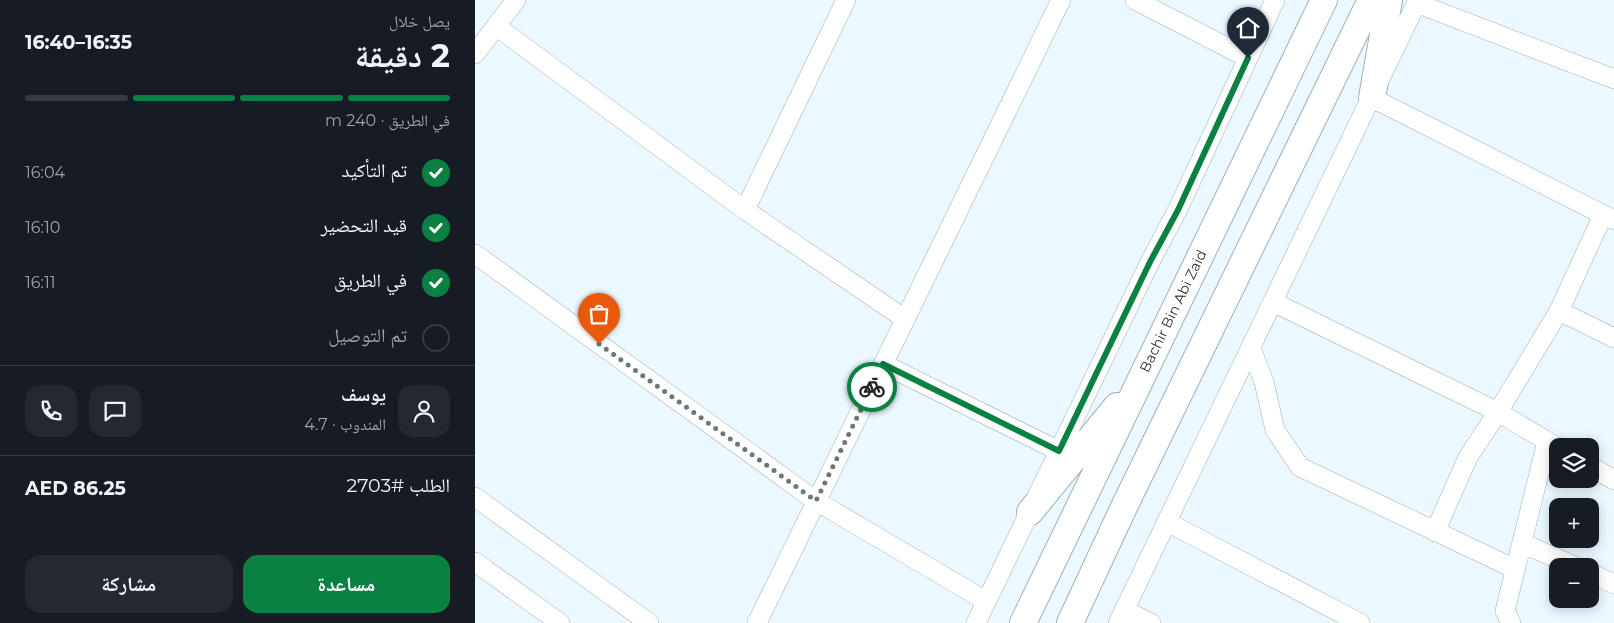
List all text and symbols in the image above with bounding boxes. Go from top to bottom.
pin [1227,7,1269,58]
text: يصل خلال [389,12,450,31]
icon: home [1234,14,1262,42]
text: 16:35–16:40 [25,31,132,54]
text: 2 دقيقة [355,36,450,75]
text: في الطريق · 240 m [325,111,450,130]
text: تم التأكيد [342,159,407,182]
icon: check [422,159,450,187]
text: 16:04 [25,163,65,182]
text: قيد التحضير [321,214,407,237]
icon: check [422,214,450,242]
text: 16:10 [25,218,60,237]
street label: Bachir Bin Abi Zaid [1136,247,1210,375]
text: في الطريق [334,269,407,292]
icon: check [422,269,450,297]
text: 16:11 [25,273,55,292]
pin [578,293,620,344]
icon: bag [585,300,613,328]
text: تم التوصيل [328,324,407,347]
courier [847,362,897,412]
icon: bike [858,373,886,401]
text: يوسف [341,383,386,406]
button: phone [25,385,77,437]
button: chat [89,385,141,437]
button: person [398,385,450,437]
text: المندوب · 4.7 [304,415,386,434]
map controls [1549,438,1599,608]
button: layers [1549,438,1599,488]
text: الطلب #2703 [346,474,450,497]
text: AED 86.25 [25,477,126,500]
button: + [1549,498,1599,548]
button: مشاركة [25,555,233,613]
button: مساعدة [243,555,450,613]
button: − [1549,558,1599,608]

